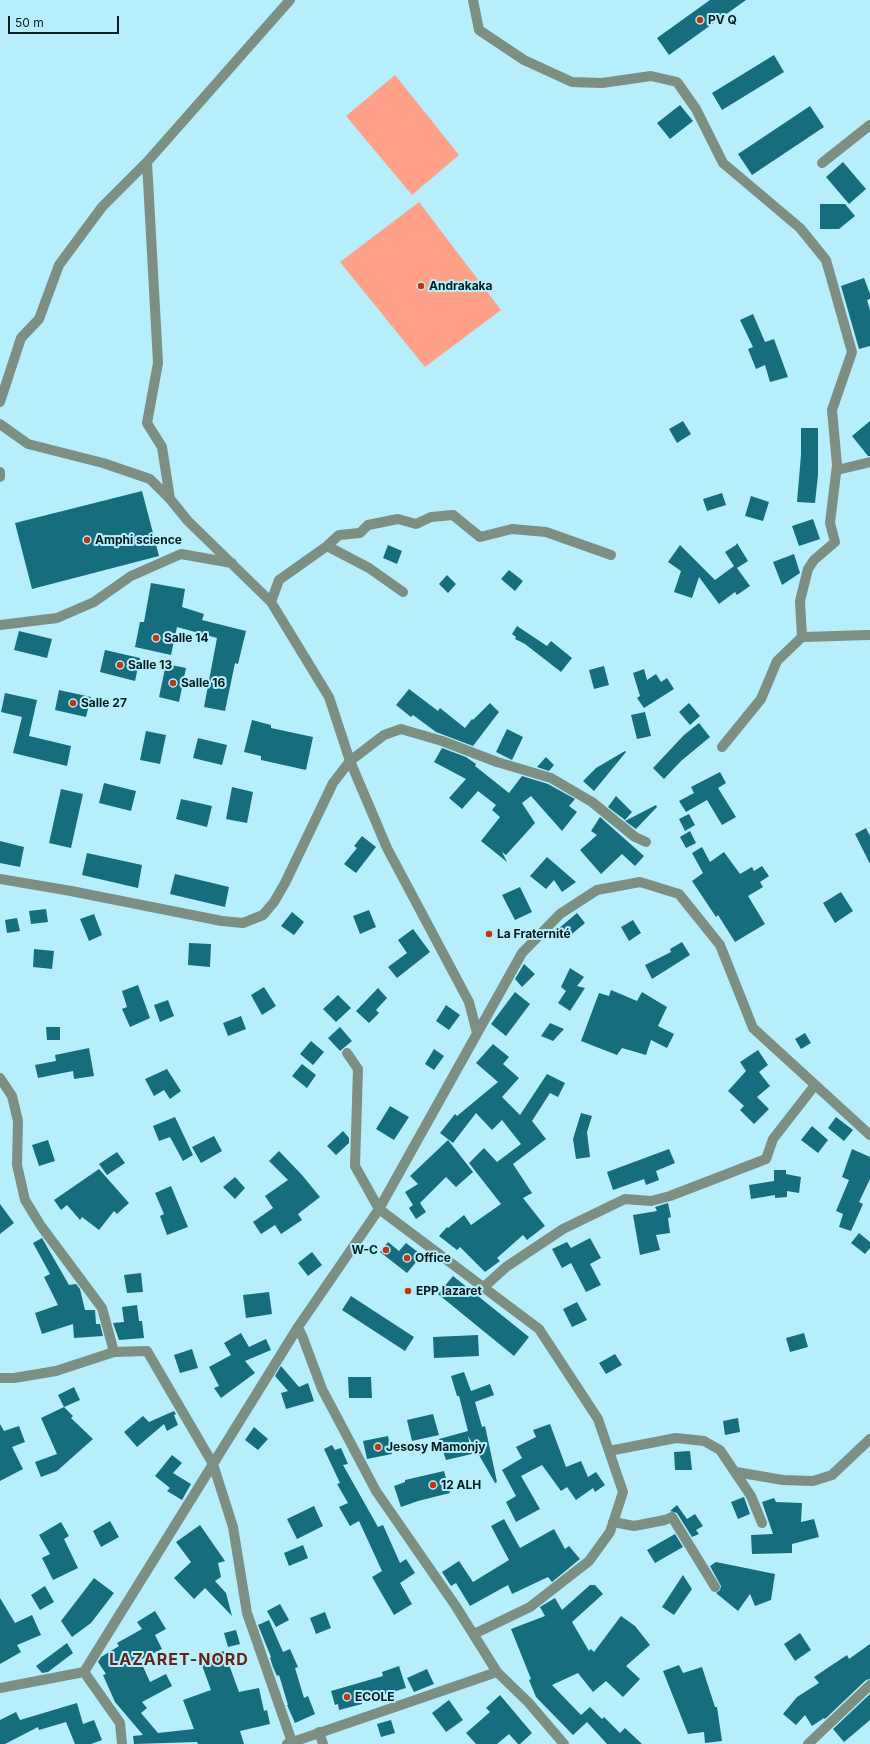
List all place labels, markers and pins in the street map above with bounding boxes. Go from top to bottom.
place label: PV Q [708,13,737,27]
marker: PV Q [695,15,705,25]
place label: Andrakaka [429,279,493,293]
marker: Andrakaka [416,281,426,291]
place label: Amphi science [95,533,182,547]
marker: Amphi science [82,535,92,545]
place label: Salle 14 [164,631,209,645]
marker: Salle 14 [151,633,161,643]
place label: Salle 13 [128,658,172,672]
marker: Salle 13 [115,660,125,670]
place label: Salle 16 [181,676,225,690]
marker: Salle 16 [168,678,178,688]
place label: Salle 27 [81,696,127,710]
marker: Salle 27 [68,698,78,708]
place label: La Fraternité [497,927,571,941]
marker: La Fraternité [484,929,494,939]
place label: W-C [352,1243,378,1257]
marker: W-C [381,1245,391,1255]
place label: Office [415,1251,451,1265]
marker: Office [402,1253,412,1263]
place label: EPP lazaret [416,1284,482,1298]
marker: EPP lazaret [403,1286,413,1296]
place label: Jesosy Mamonjy [386,1440,485,1454]
marker: Jesosy Mamonjy [373,1442,383,1452]
place label: 12 ALH [441,1478,481,1492]
marker: 12 ALH [428,1480,438,1490]
place label: ECOLE [355,1690,394,1704]
marker: ECOLE [342,1692,352,1702]

